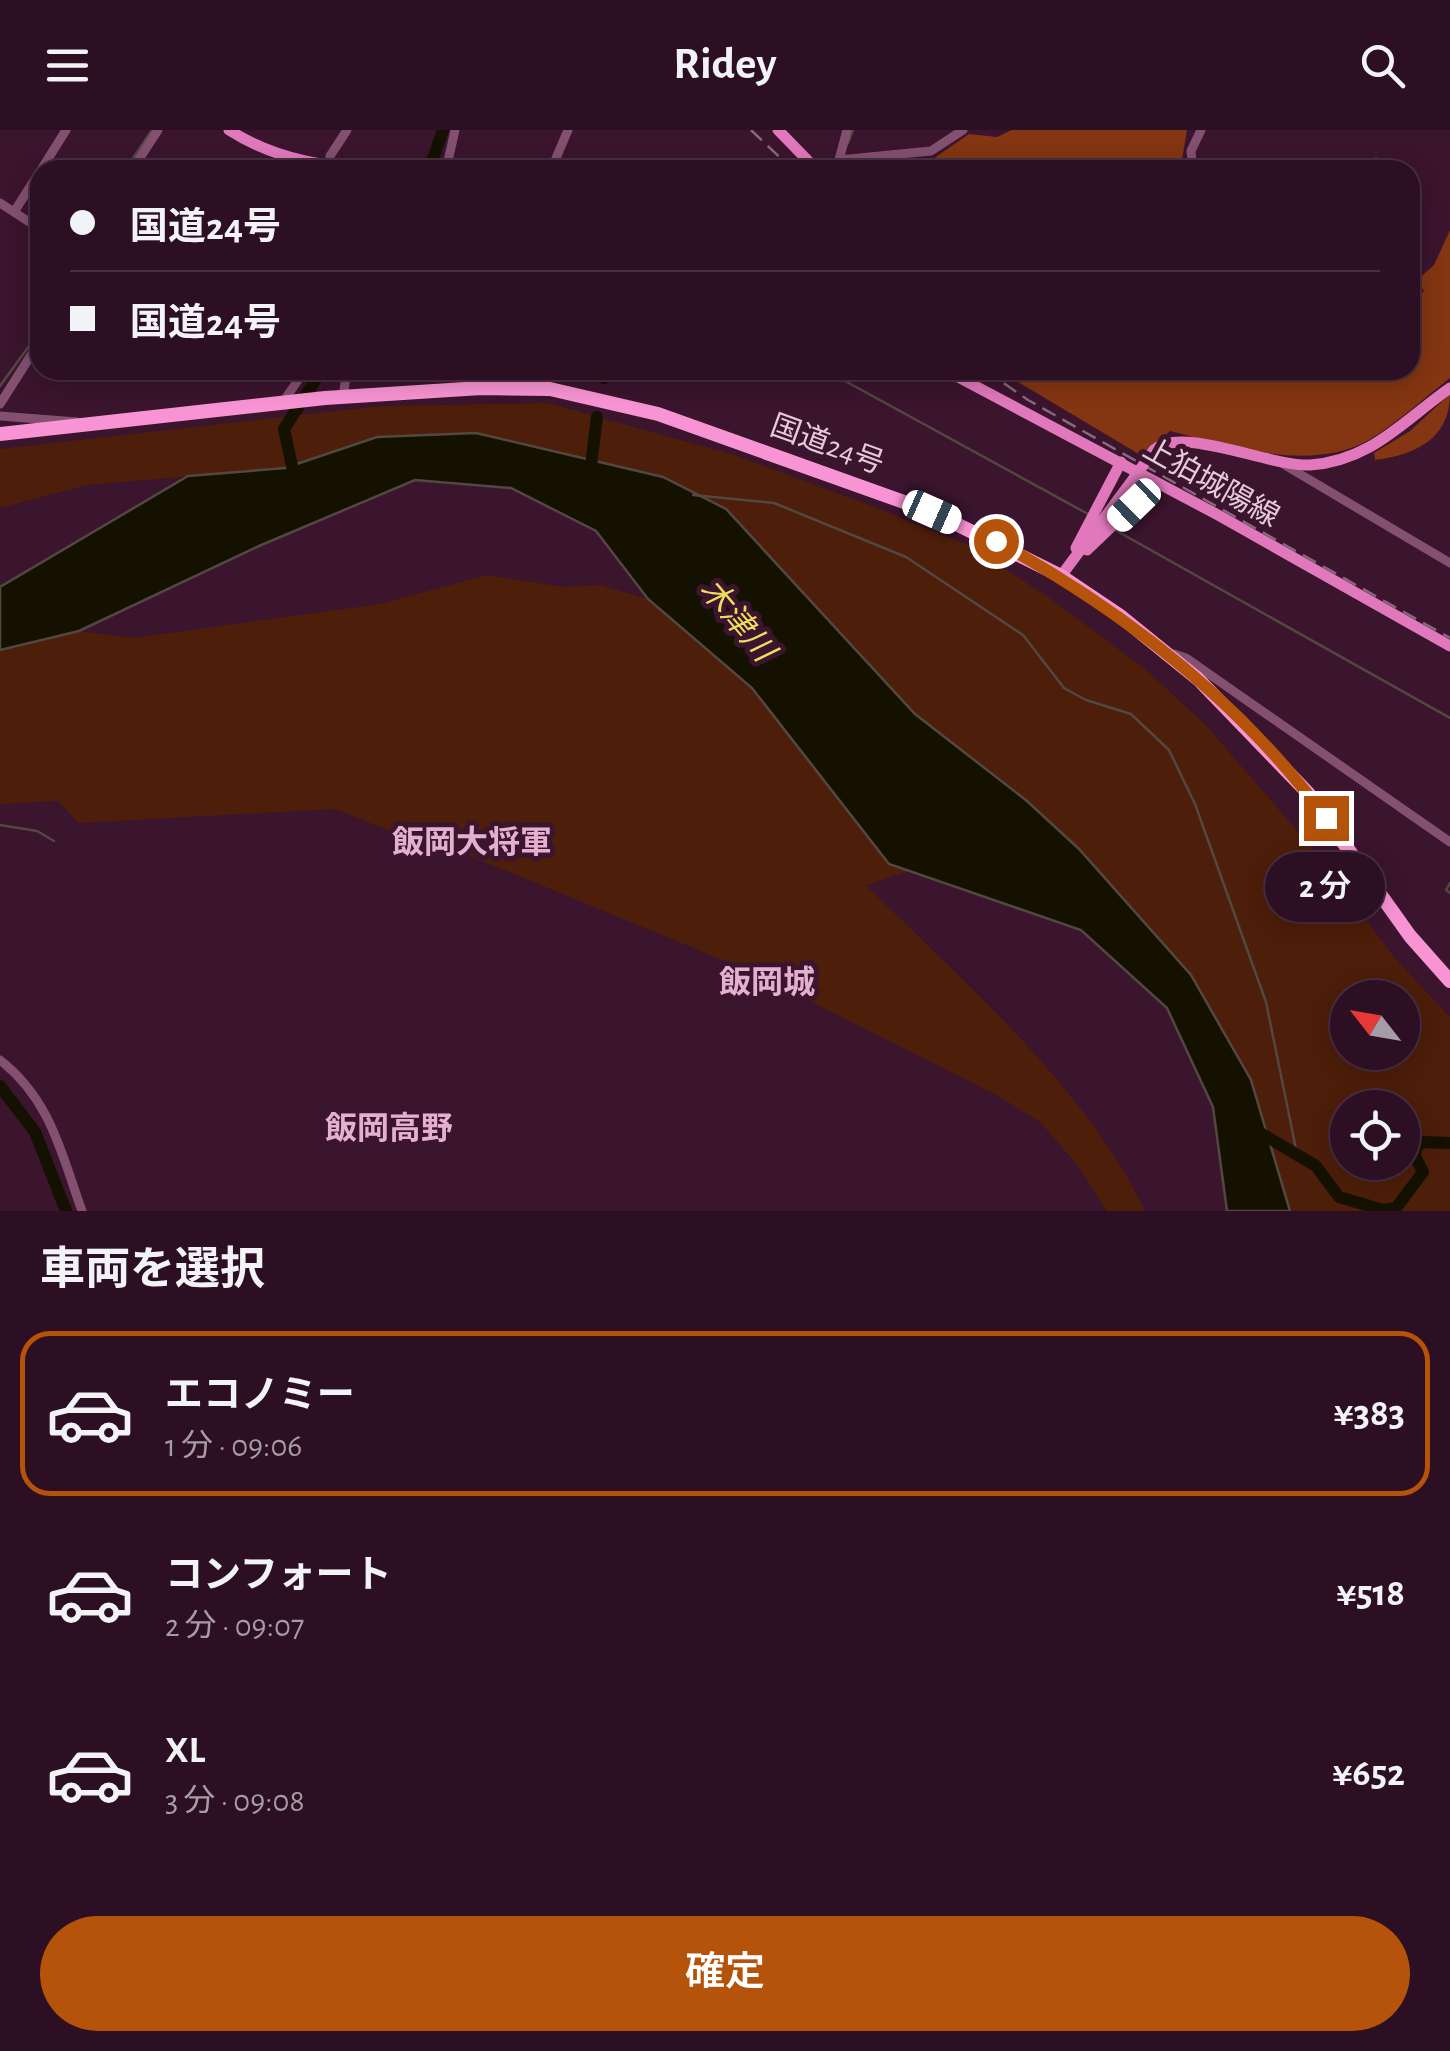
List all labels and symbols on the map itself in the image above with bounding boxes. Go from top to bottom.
street label: 国道24号 [766,410,888,479]
street label: 上狛城陽線 [1138,432,1285,532]
car [1102,473,1166,537]
car [898,486,966,538]
route start [974,519,1019,564]
water label: 木津川 [694,572,783,669]
route end [1304,796,1349,841]
district label: 飯岡大将軍 [392,825,552,859]
callout: 2 分 [1266,853,1386,923]
district label: 飯岡城 [719,965,815,999]
north arrow [1330,980,1420,1070]
district label: 飯岡高野 [325,1111,453,1145]

